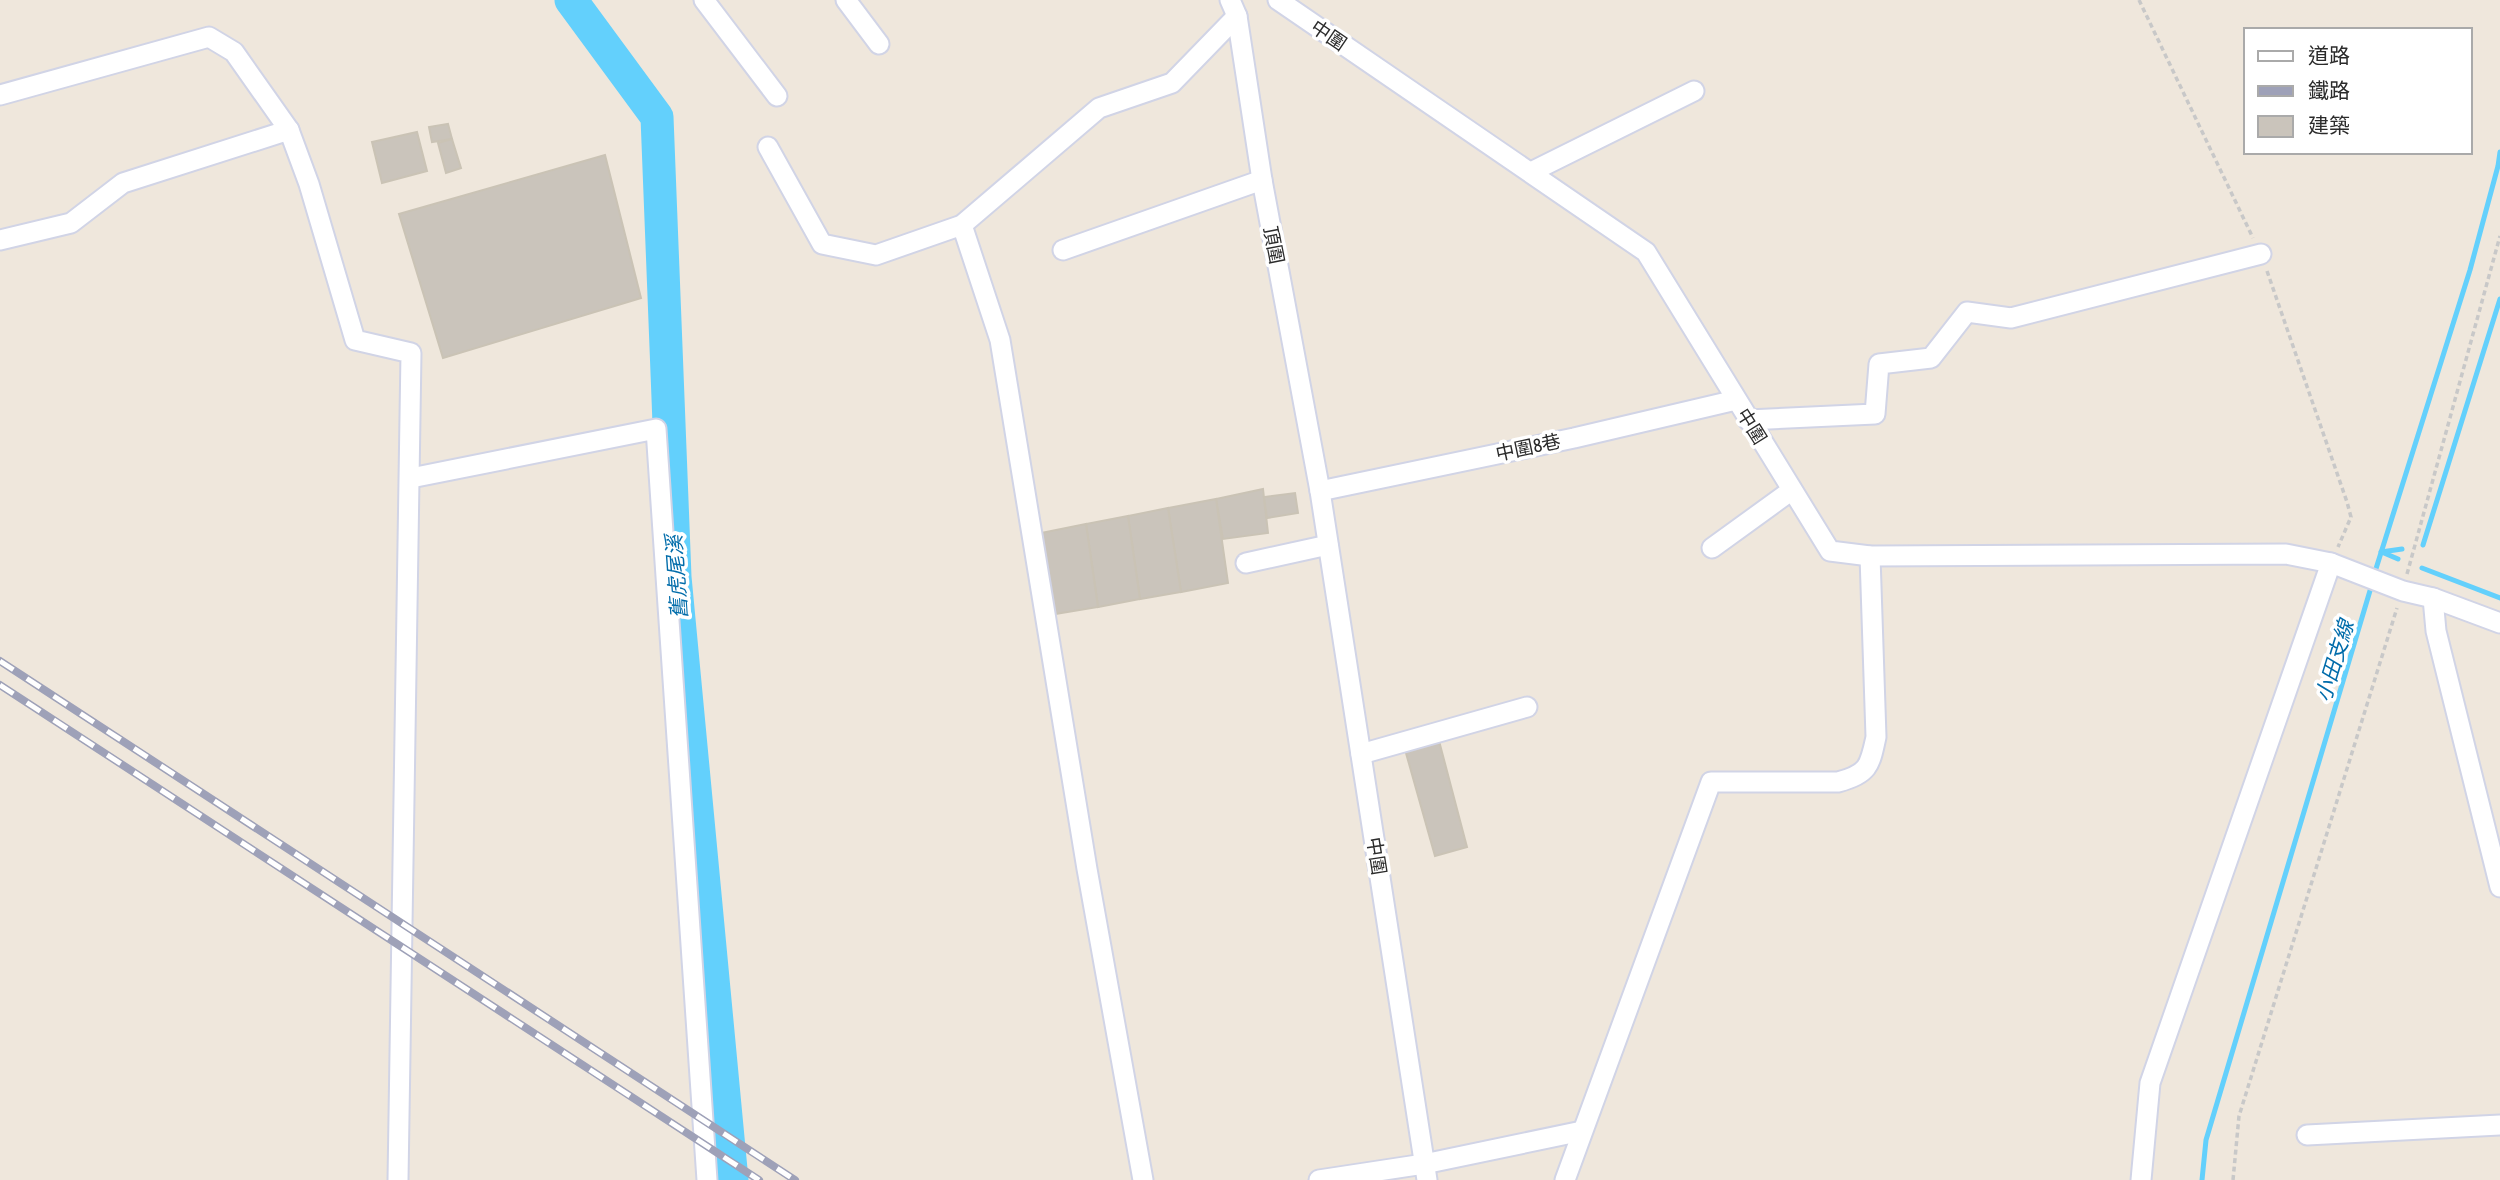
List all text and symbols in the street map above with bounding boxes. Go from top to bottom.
street label: 中圍 [1307,15,1351,55]
legend [2244,28,2472,154]
text: 道路 [2308,43,2350,67]
text: 鐵路 [2308,78,2350,102]
text: 建築 [2308,113,2350,137]
street label: 頂圍 [1260,224,1288,266]
street label: 中圍 [1733,404,1771,448]
street label: 中圍8巷 [1493,429,1563,465]
water label: 舊虎尾溪 [661,531,691,620]
water label: 小田支線 [2310,615,2358,704]
street label: 中圍 [1363,836,1391,876]

